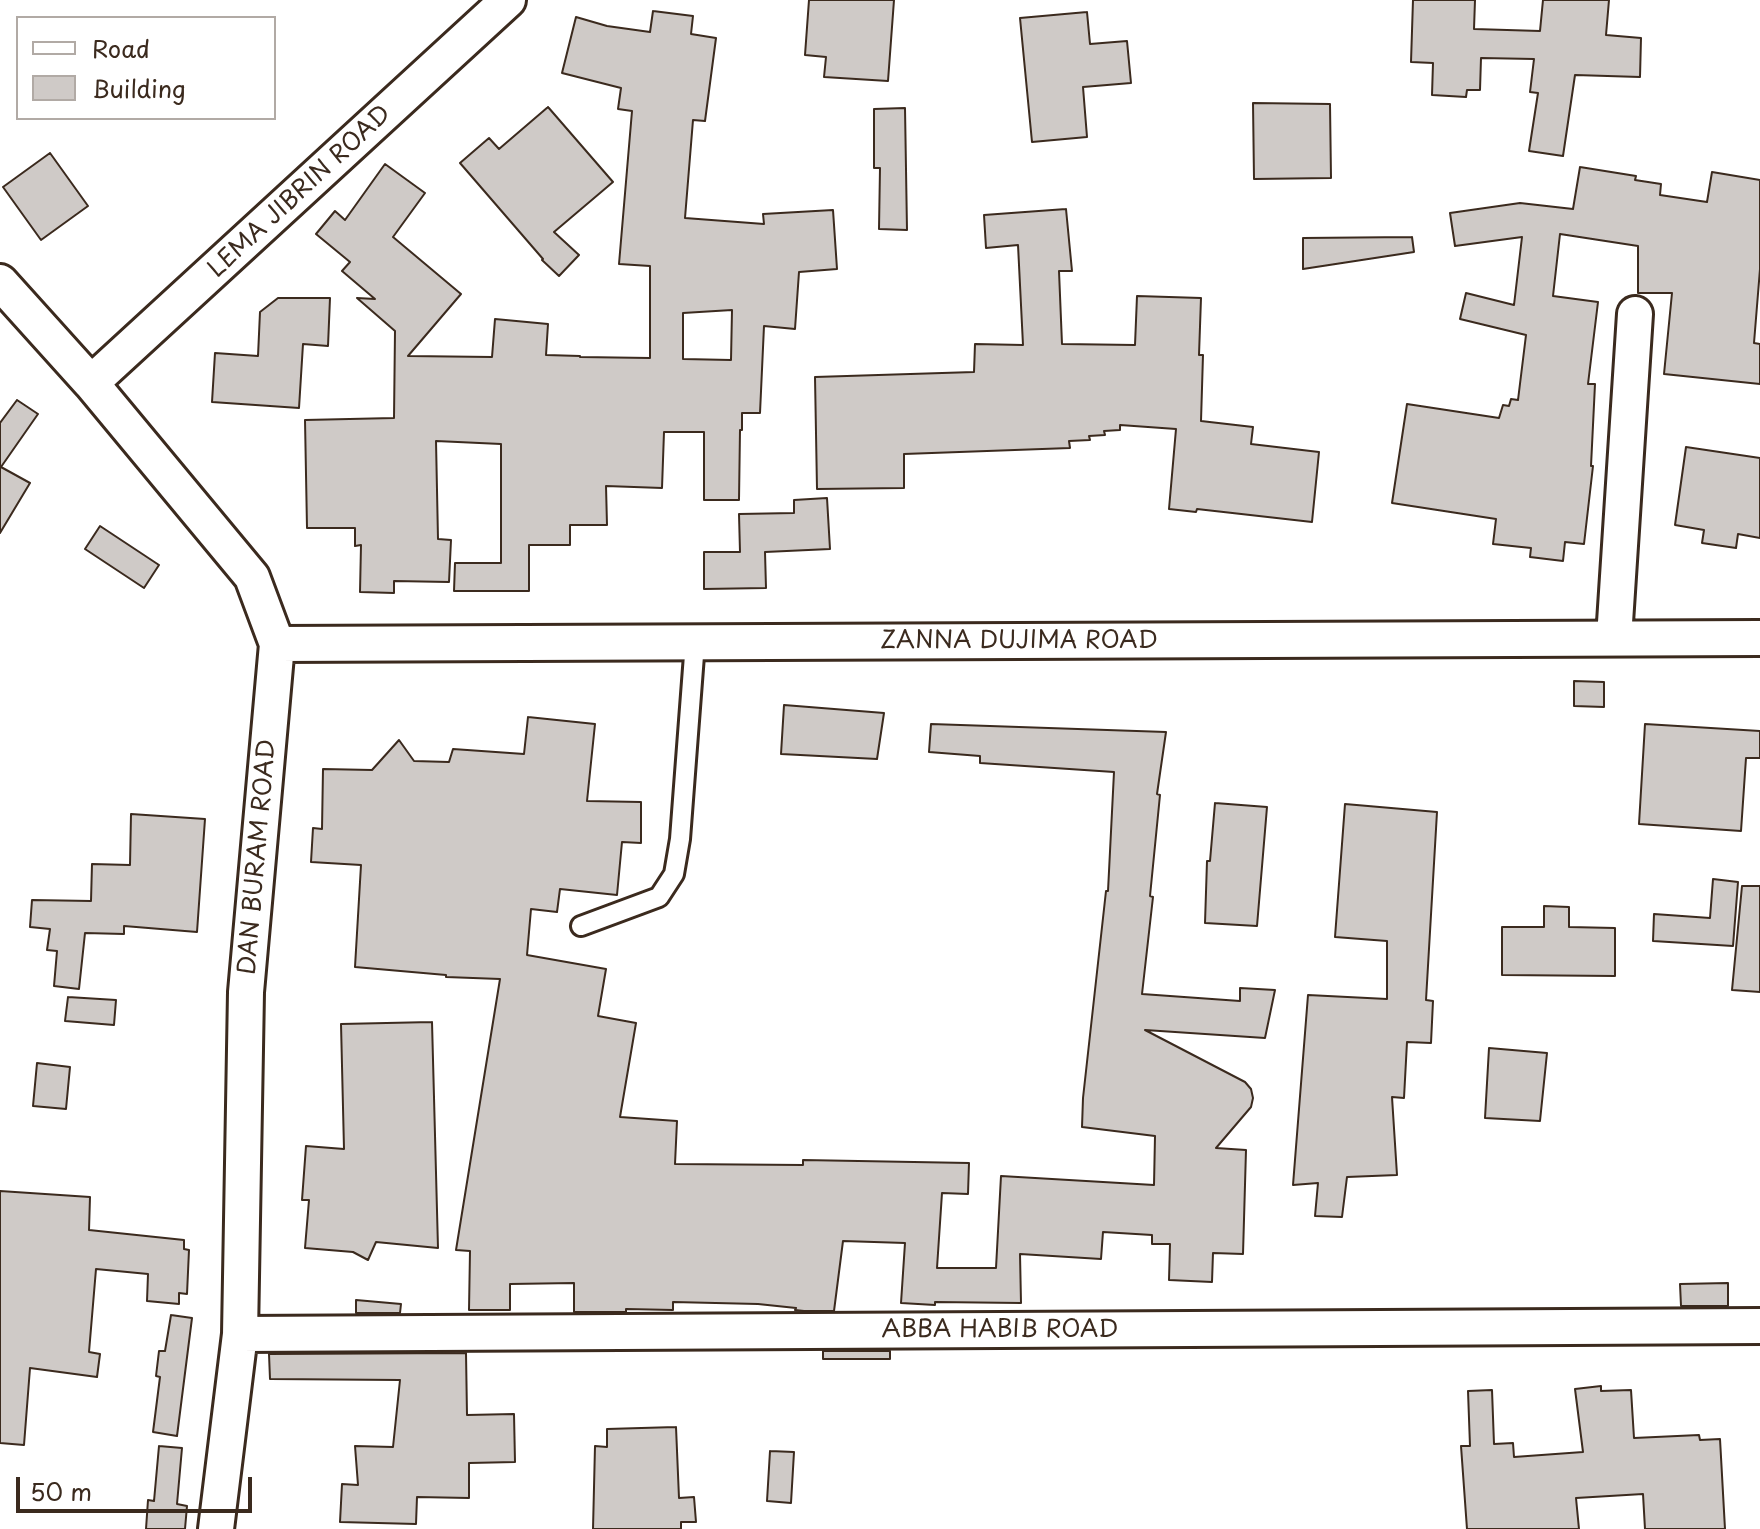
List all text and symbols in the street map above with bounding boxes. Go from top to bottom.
legend [16,16,276,120]
text: Road [92,30,150,66]
text: Building [92,70,186,106]
street label: LEMA JIBRIN ROAD [203,100,397,284]
street label: ZANNA DUJIMA ROAD [880,627,1158,655]
street label: DAN BURAM ROAD [233,738,283,976]
street label: ABBA HABIB ROAD [882,1316,1118,1344]
scale bar [20,1461,256,1511]
text: 50 m [30,1473,92,1509]

